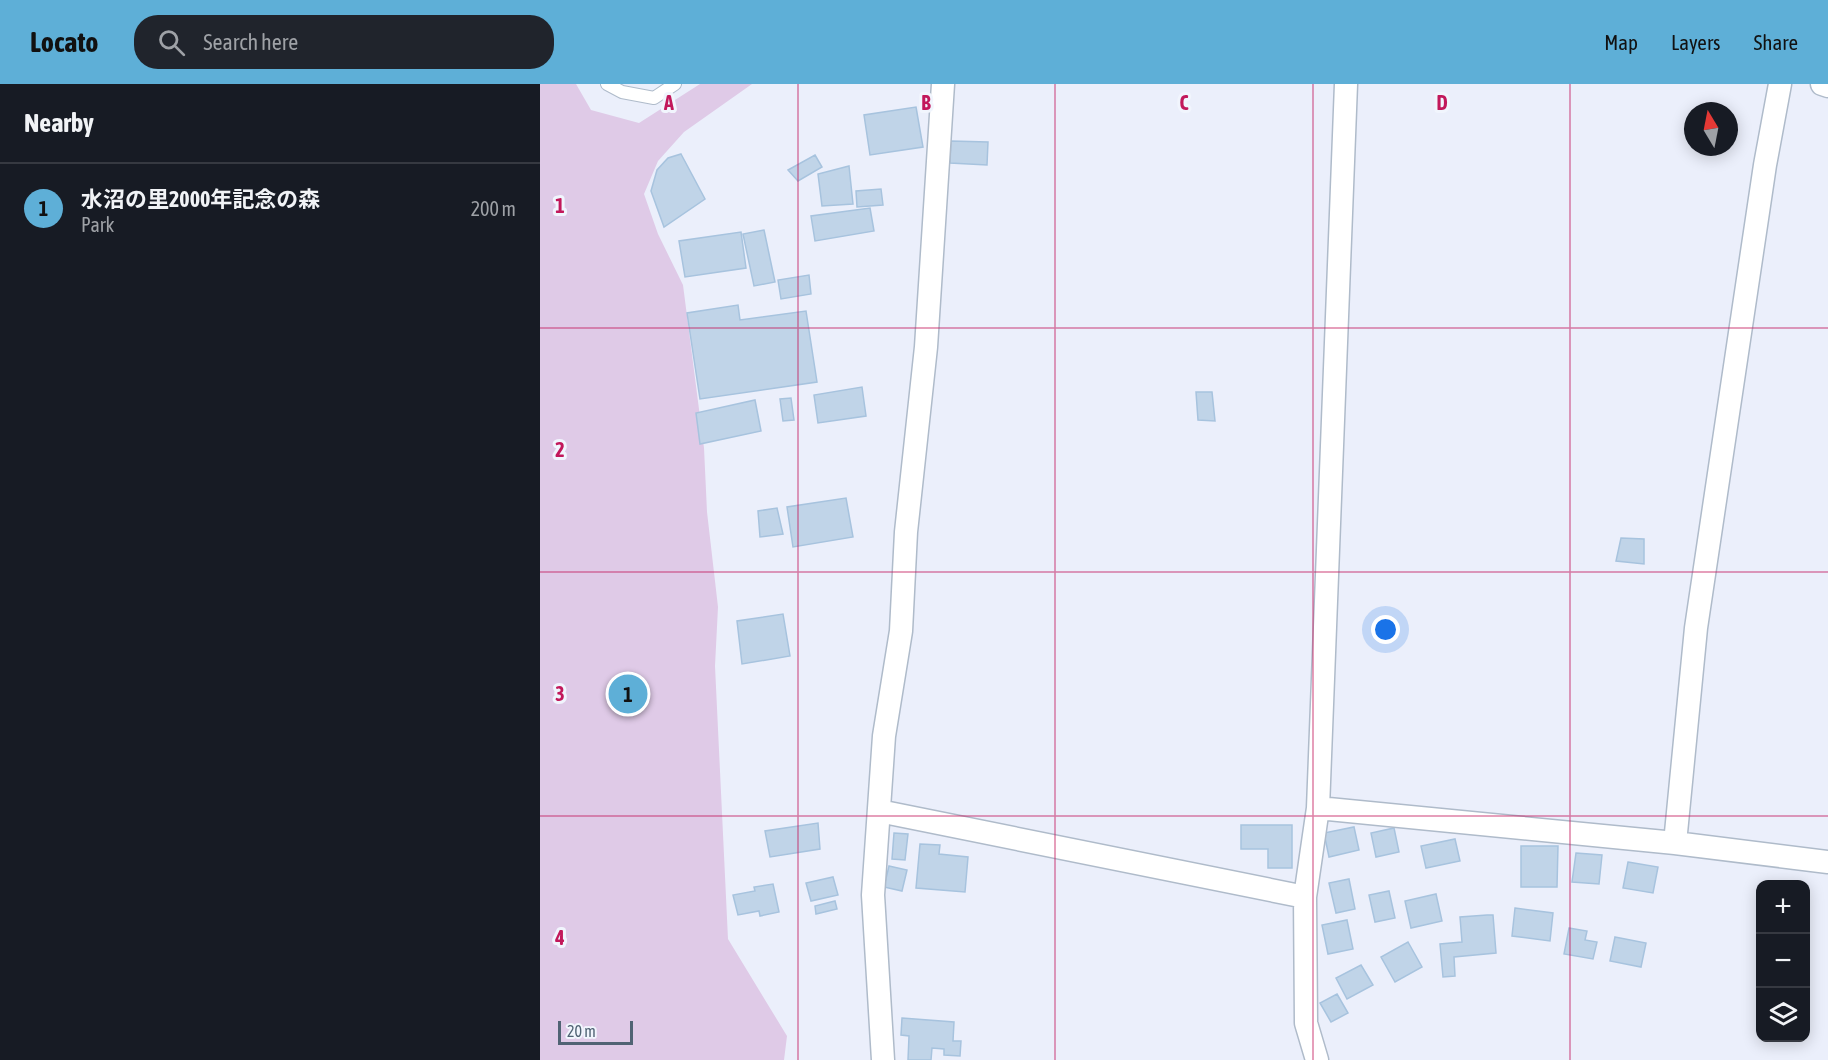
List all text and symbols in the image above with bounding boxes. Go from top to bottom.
search box [134,15,554,69]
text: Locato [30,26,98,58]
icon: search [155,26,188,59]
text: Search here [203,29,298,55]
text: Map [1604,30,1638,54]
text: Layers [1671,30,1721,54]
text: Share [1754,30,1798,54]
text: A [663,91,674,114]
text: B [921,91,931,114]
text: C [1180,91,1189,114]
text: D [1436,91,1448,114]
north arrow [1684,102,1738,156]
text: Nearby [24,108,94,138]
text: 水沼の里2000年記念の森 [81,186,320,212]
text: 1 [555,194,565,217]
text: 1 [39,197,48,220]
text: 200 m [471,197,516,220]
text: Park [81,213,114,236]
text: 2 [555,438,565,461]
your location [1371,615,1400,644]
pin: 1 [608,672,647,716]
text: 3 [555,682,565,705]
map controls [1756,880,1810,1042]
button: + [1756,880,1810,934]
text: 4 [554,926,565,949]
button: − [1756,934,1810,988]
button: layers [1756,988,1810,1042]
scale bar [558,1018,633,1046]
text: 20 m [567,1022,596,1040]

